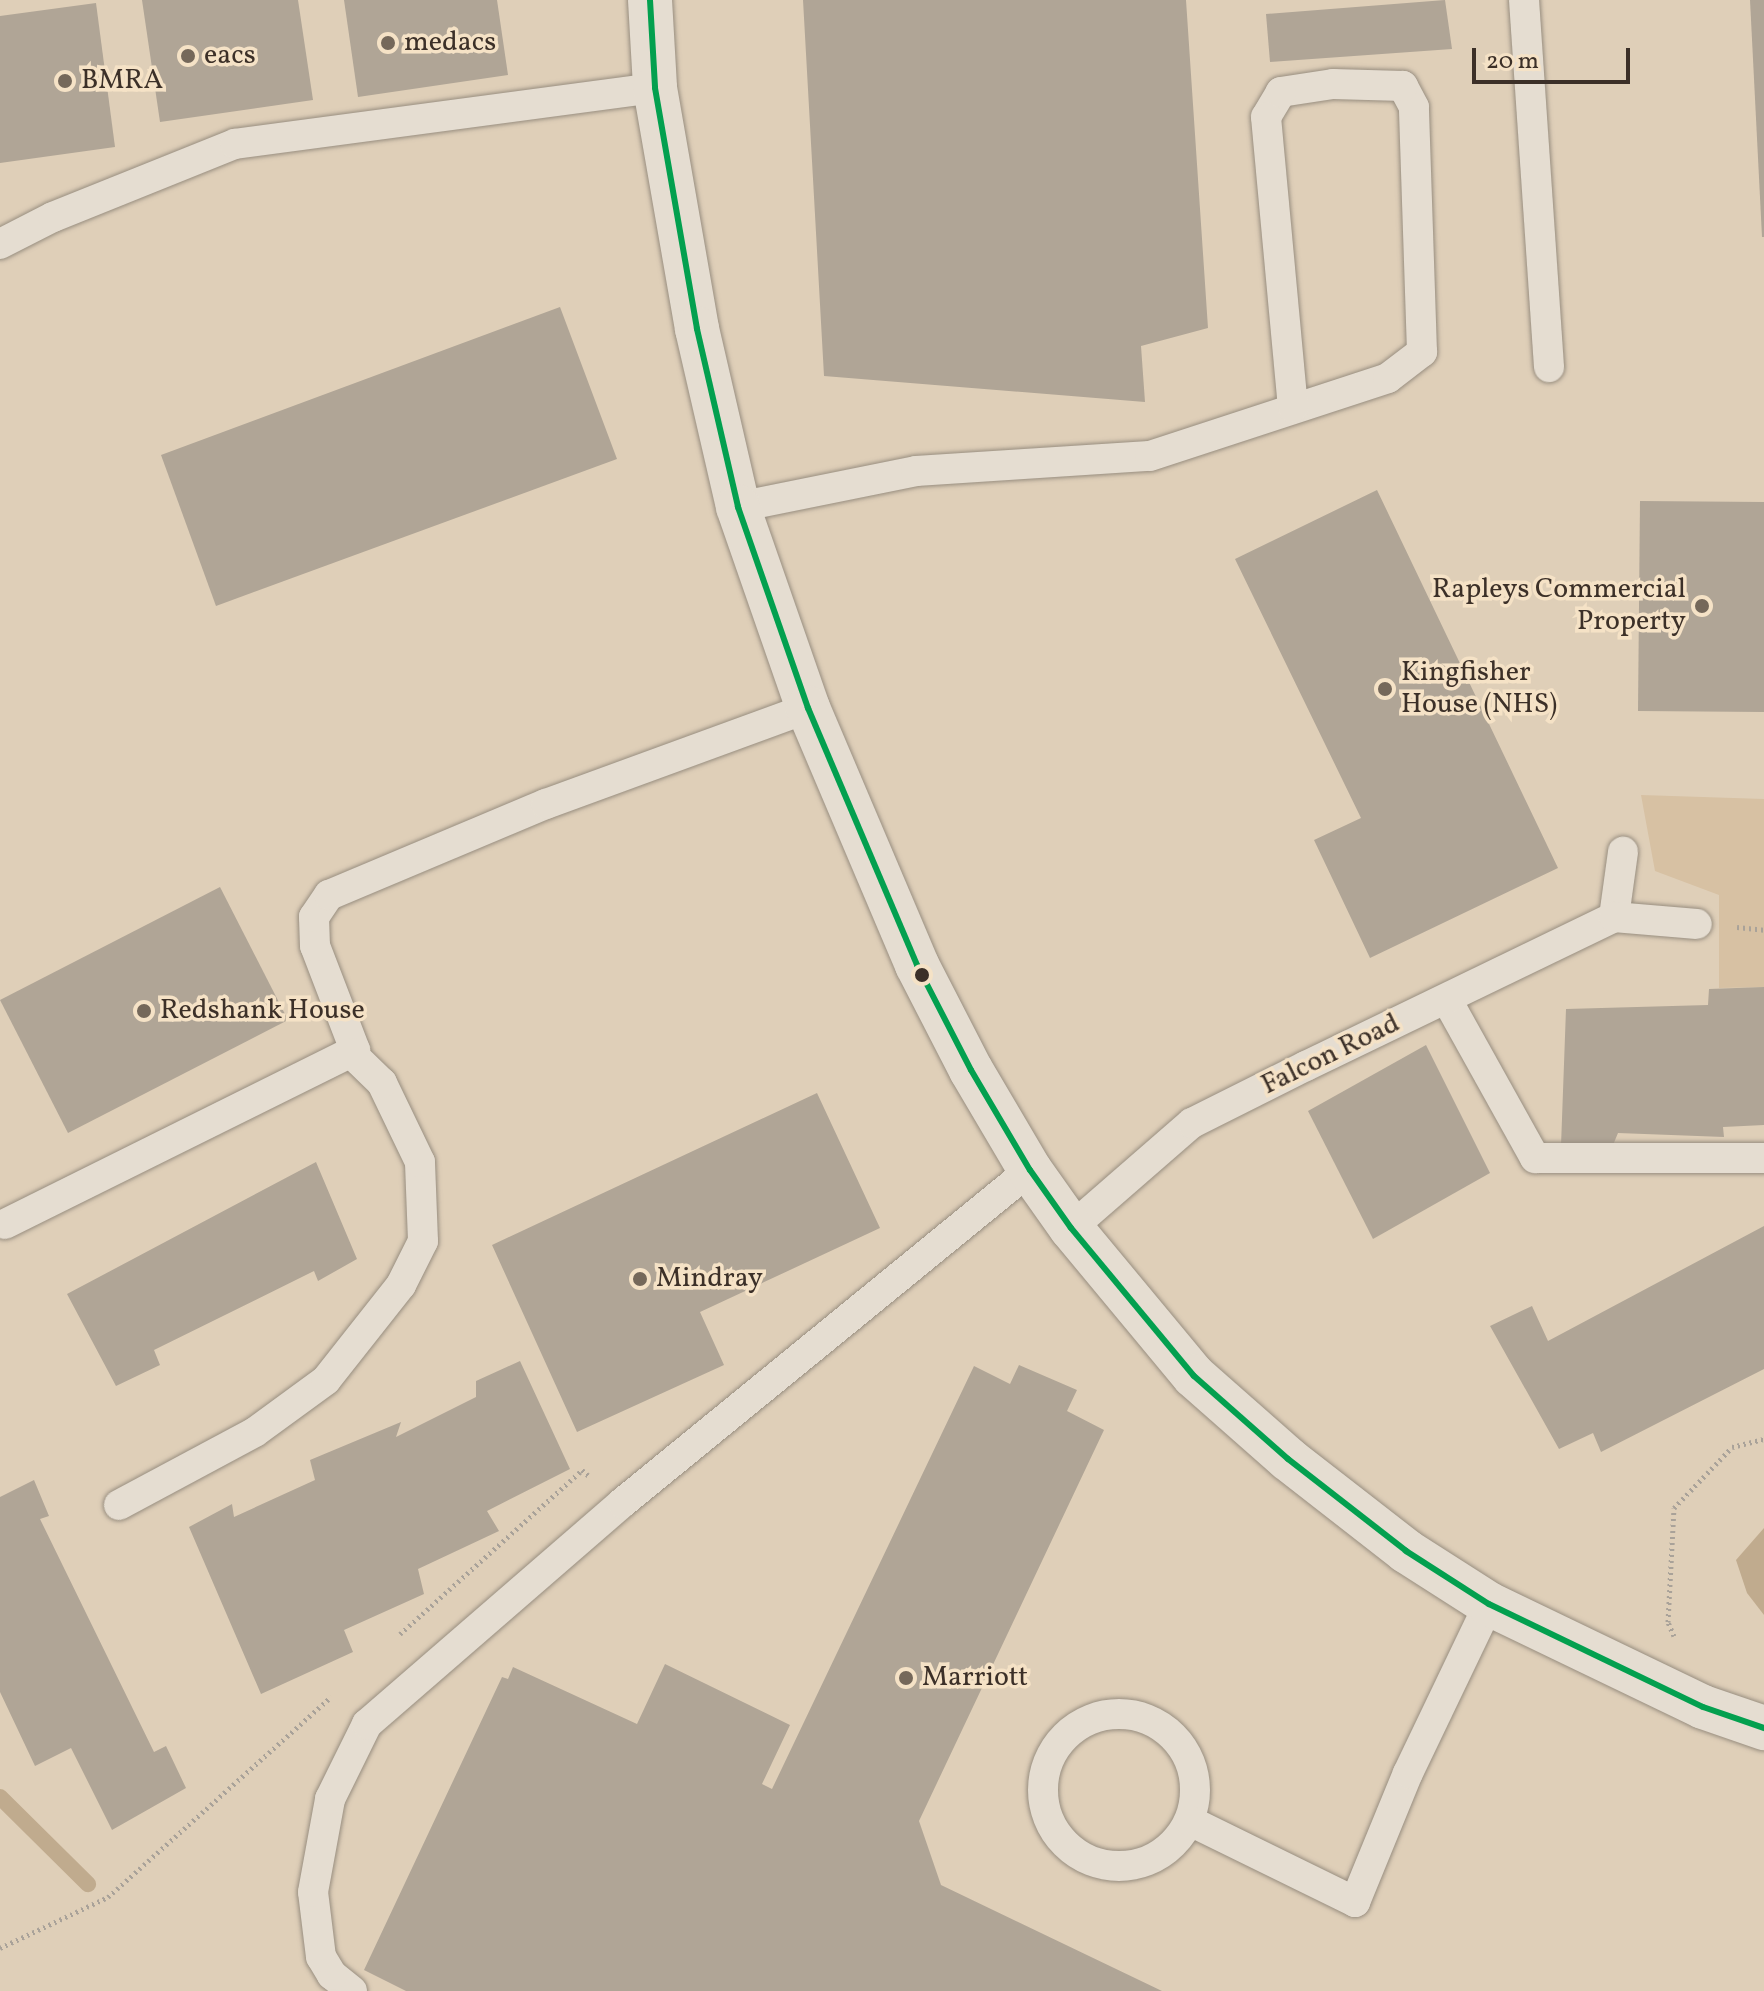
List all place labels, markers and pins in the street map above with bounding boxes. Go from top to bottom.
place label: medacs [404,26,496,60]
marker: medacs [379,34,397,52]
place label: eacs [204,39,256,73]
marker: eacs [179,47,197,65]
place label: BMRA [81,64,163,98]
marker: BMRA [56,72,74,90]
place label: Rapleys Commercial Property [1432,573,1686,639]
marker: Rapleys Commercial Property [1693,597,1711,615]
place label: Kingfisher House (NHS) [1401,656,1557,722]
marker: Kingfisher House (NHS) [1376,680,1394,698]
unlabelled marker [914,967,930,983]
place label: Redshank House [160,994,365,1028]
marker: Redshank House [135,1002,153,1020]
place label: Mindray [656,1262,763,1296]
marker: Mindray [631,1270,649,1288]
place label: Marriott [922,1661,1028,1695]
marker: Marriott [897,1669,915,1687]

